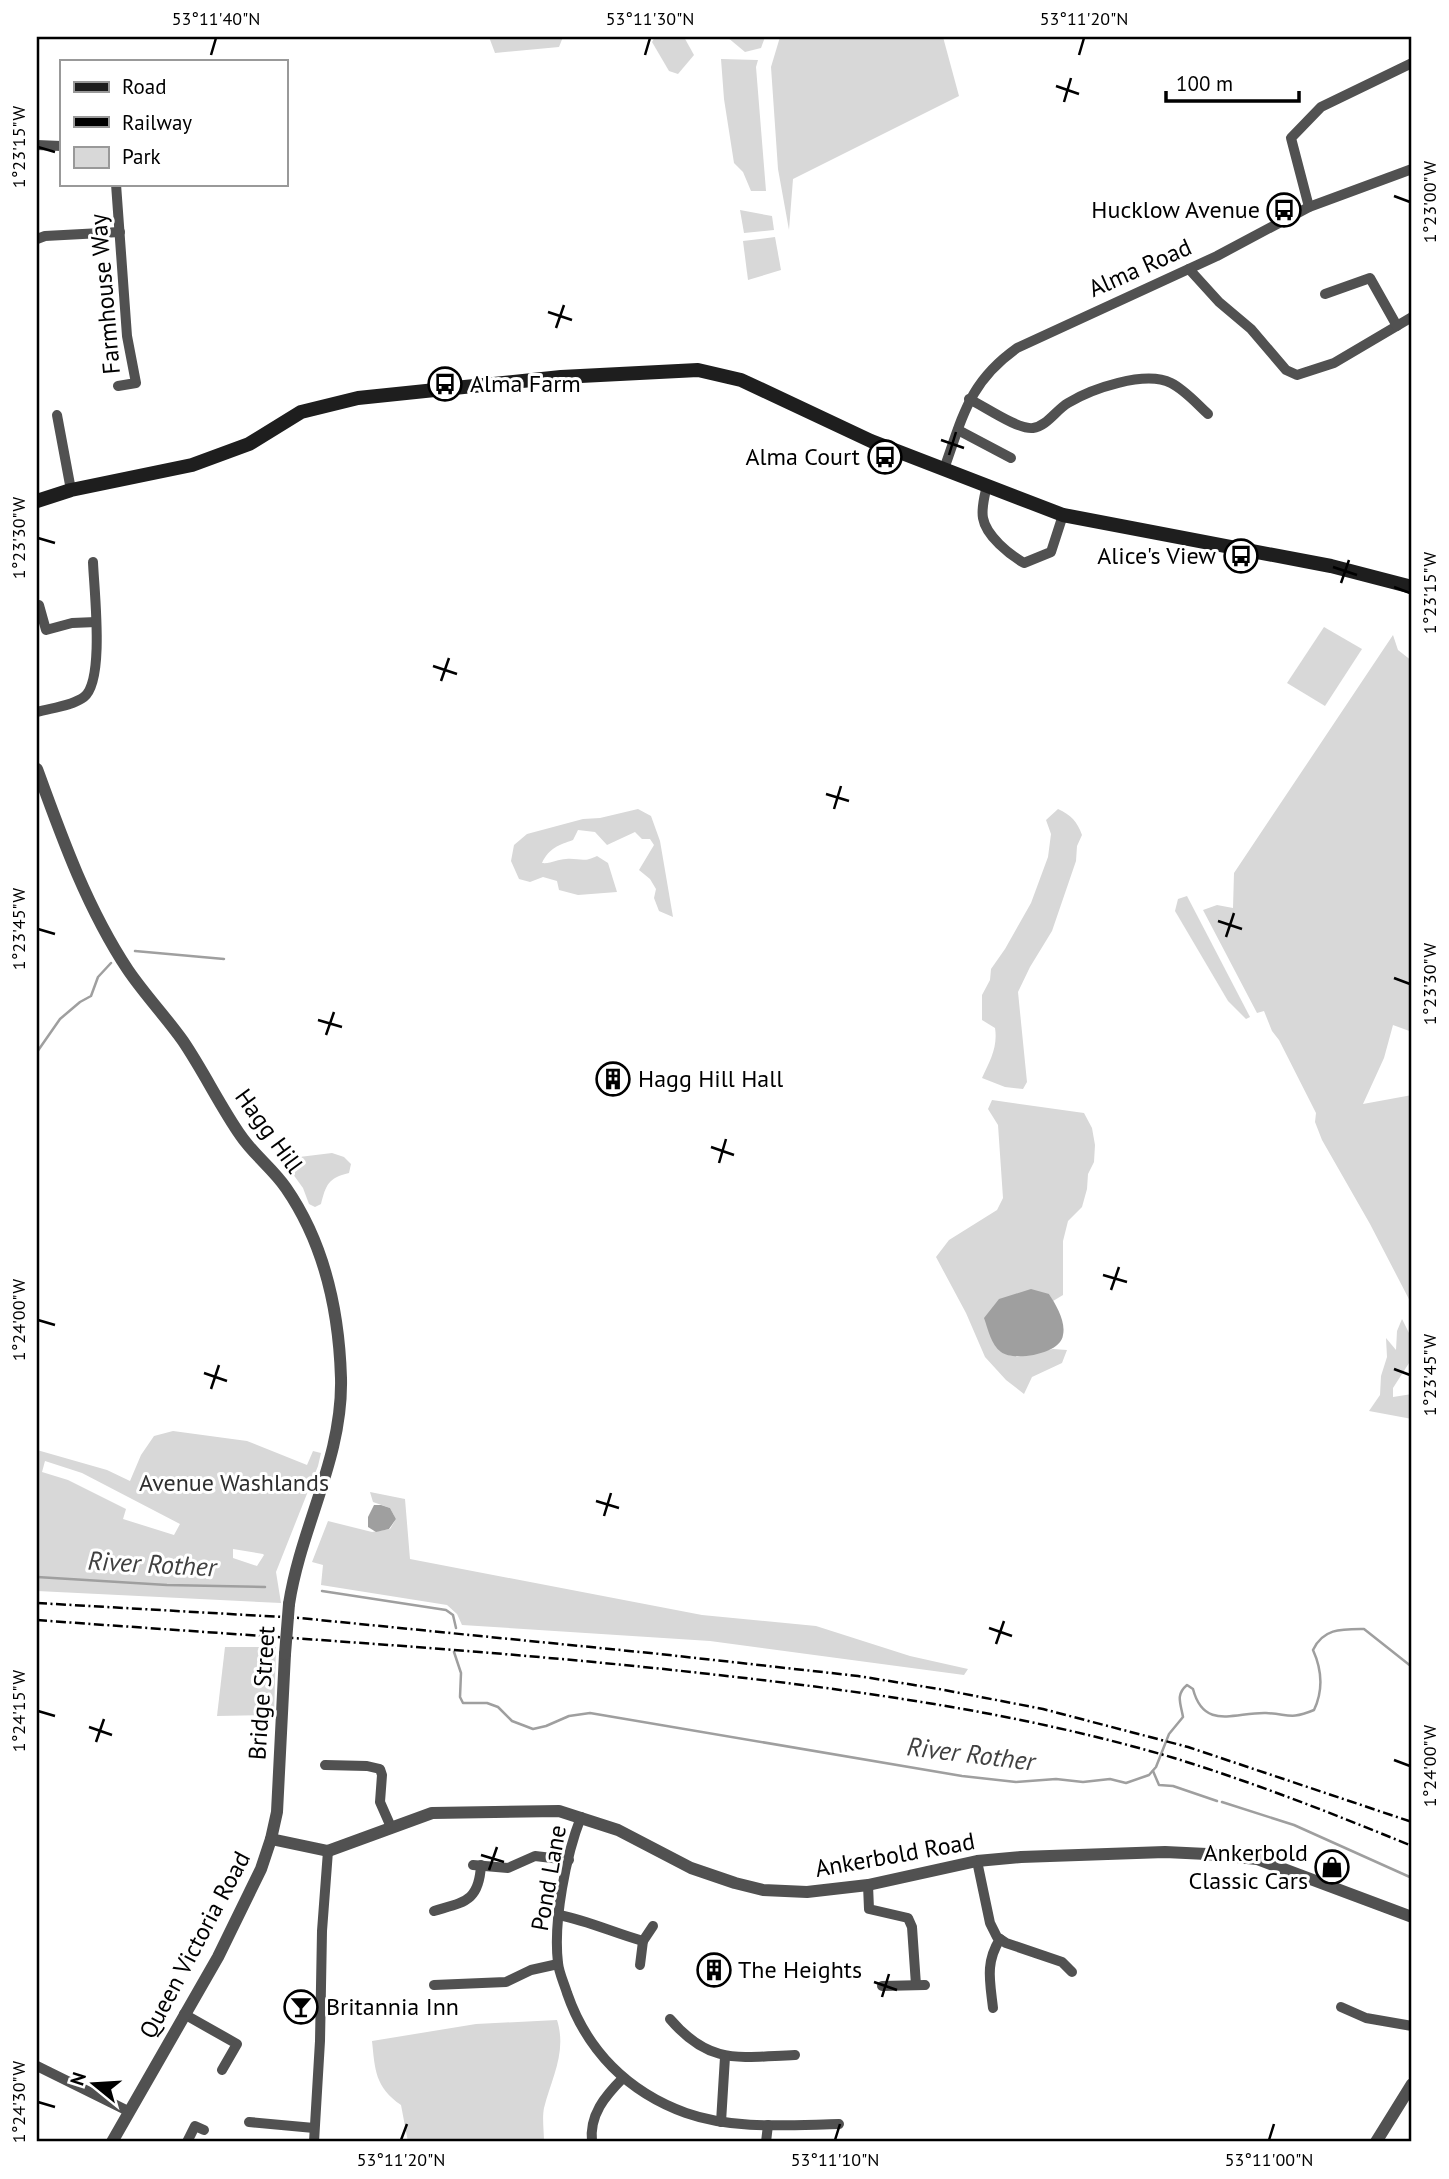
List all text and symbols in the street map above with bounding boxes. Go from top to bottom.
text: 53°11'40"N [172,7,260,30]
text: 53°11'30"N [606,7,694,30]
text: 53°11'20"N [1040,7,1128,30]
legend [60,60,287,186]
scale bar [1166,60,1298,104]
text: 100 m [1176,70,1233,97]
text: Road [122,73,166,100]
text: 1°23'15"W [7,106,30,188]
text: Railway [122,109,192,136]
text: Park [122,143,161,170]
text: 1°23'00"W [1418,161,1441,243]
bus stop icon: Hucklow Avenue [1265,191,1303,229]
place label: Hucklow Avenue [1091,194,1260,225]
street label: Farmhouse Way [82,212,127,376]
street label: Alma Road [1083,231,1196,304]
bus stop icon: Alma Farm [426,365,464,403]
place label: Alma Farm [470,368,581,399]
bus stop icon: Alma Court [866,438,904,476]
place label: Alma Court [745,441,860,472]
text: 1°23'30"W [7,497,30,579]
bus stop icon: Alice's View [1222,537,1260,575]
place label: Alice's View [1097,540,1216,571]
text: 1°23'15"W [1418,552,1441,634]
text: 1°23'45"W [7,888,30,970]
text: 1°23'30"W [1418,943,1441,1025]
building icon: Hagg Hill Hall [594,1060,632,1098]
place label: Hagg Hill Hall [638,1063,783,1094]
street label: Hagg Hill [228,1082,310,1179]
text: 1°24'00"W [7,1279,30,1361]
text: 1°23'45"W [1418,1334,1441,1416]
park label: Avenue Washlands [139,1467,329,1498]
water label: River Rother [87,1544,219,1583]
street label: Bridge Street [241,1625,282,1761]
text: 1°24'15"W [7,1670,30,1752]
text: 1°24'00"W [1418,1725,1441,1807]
water label: River Rother [905,1729,1038,1778]
street label: Pond Lane [524,1823,573,1933]
street label: Ankerbold Road [813,1825,977,1884]
place label: Ankerbold Classic Cars [1189,1837,1308,1896]
street label: Queen Victoria Road [132,1846,257,2044]
shop icon: Ankerbold Classic Cars [1313,1848,1351,1886]
building icon: The Heights [695,1951,733,1989]
place label: The Heights [738,1954,862,1985]
bar icon: Britannia Inn [282,1988,320,2026]
place label: Britannia Inn [326,1991,459,2022]
north arrow [60,2050,130,2120]
text: 1°24'30"W [7,2061,30,2143]
text: N [64,2069,91,2088]
text: 53°11'20"N [357,2148,445,2171]
text: 53°11'10"N [791,2148,879,2171]
text: 53°11'00"N [1225,2148,1313,2171]

